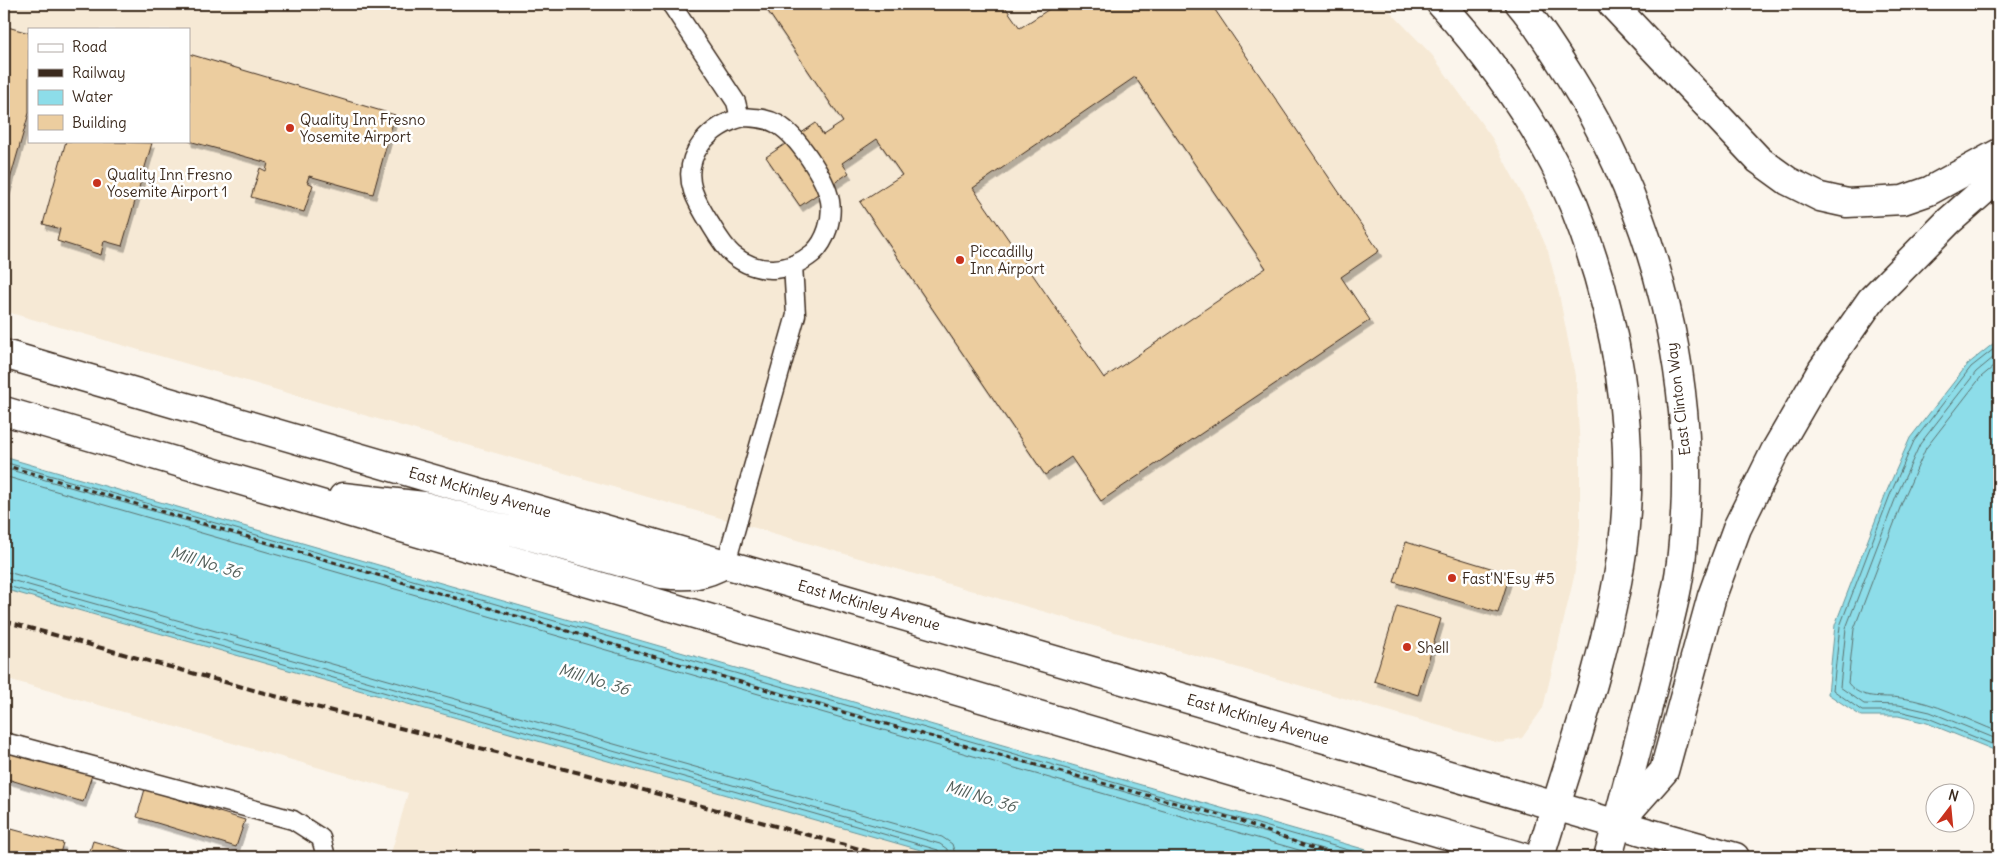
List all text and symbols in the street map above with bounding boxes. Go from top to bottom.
legend [28,28,190,142]
text: Road [72,37,107,56]
text: Railway [72,63,126,82]
text: Water [72,87,113,106]
place label: Quality Inn Fresno Yosemite Airport [300,110,425,146]
text: Building [72,113,127,132]
marker: Quality Inn Fresno Yosemite Airport [284,122,296,134]
place label: Quality Inn Fresno Yosemite Airport 1 [107,165,232,201]
marker: Quality Inn Fresno Yosemite Airport 1 [91,177,103,189]
place label: Piccadilly Inn Airport [970,242,1045,278]
marker: Piccadilly Inn Airport [954,254,966,266]
street label: East Clinton Way [1662,341,1694,457]
street label: East McKinley Avenue [407,463,553,521]
water label: Mill No. 36 [168,542,245,583]
place label: Fast'N'Esy #5 [1462,569,1555,588]
marker: Fast'N'Esy #5 [1446,572,1458,584]
street label: East McKinley Avenue [796,576,942,634]
place label: Shell [1417,638,1449,657]
marker: Shell [1401,641,1413,653]
water label: Mill No. 36 [556,659,633,700]
street label: East McKinley Avenue [1185,690,1331,748]
water label: Mill No. 36 [943,776,1020,817]
north arrow [1926,784,1976,834]
text: N [1946,786,1961,805]

